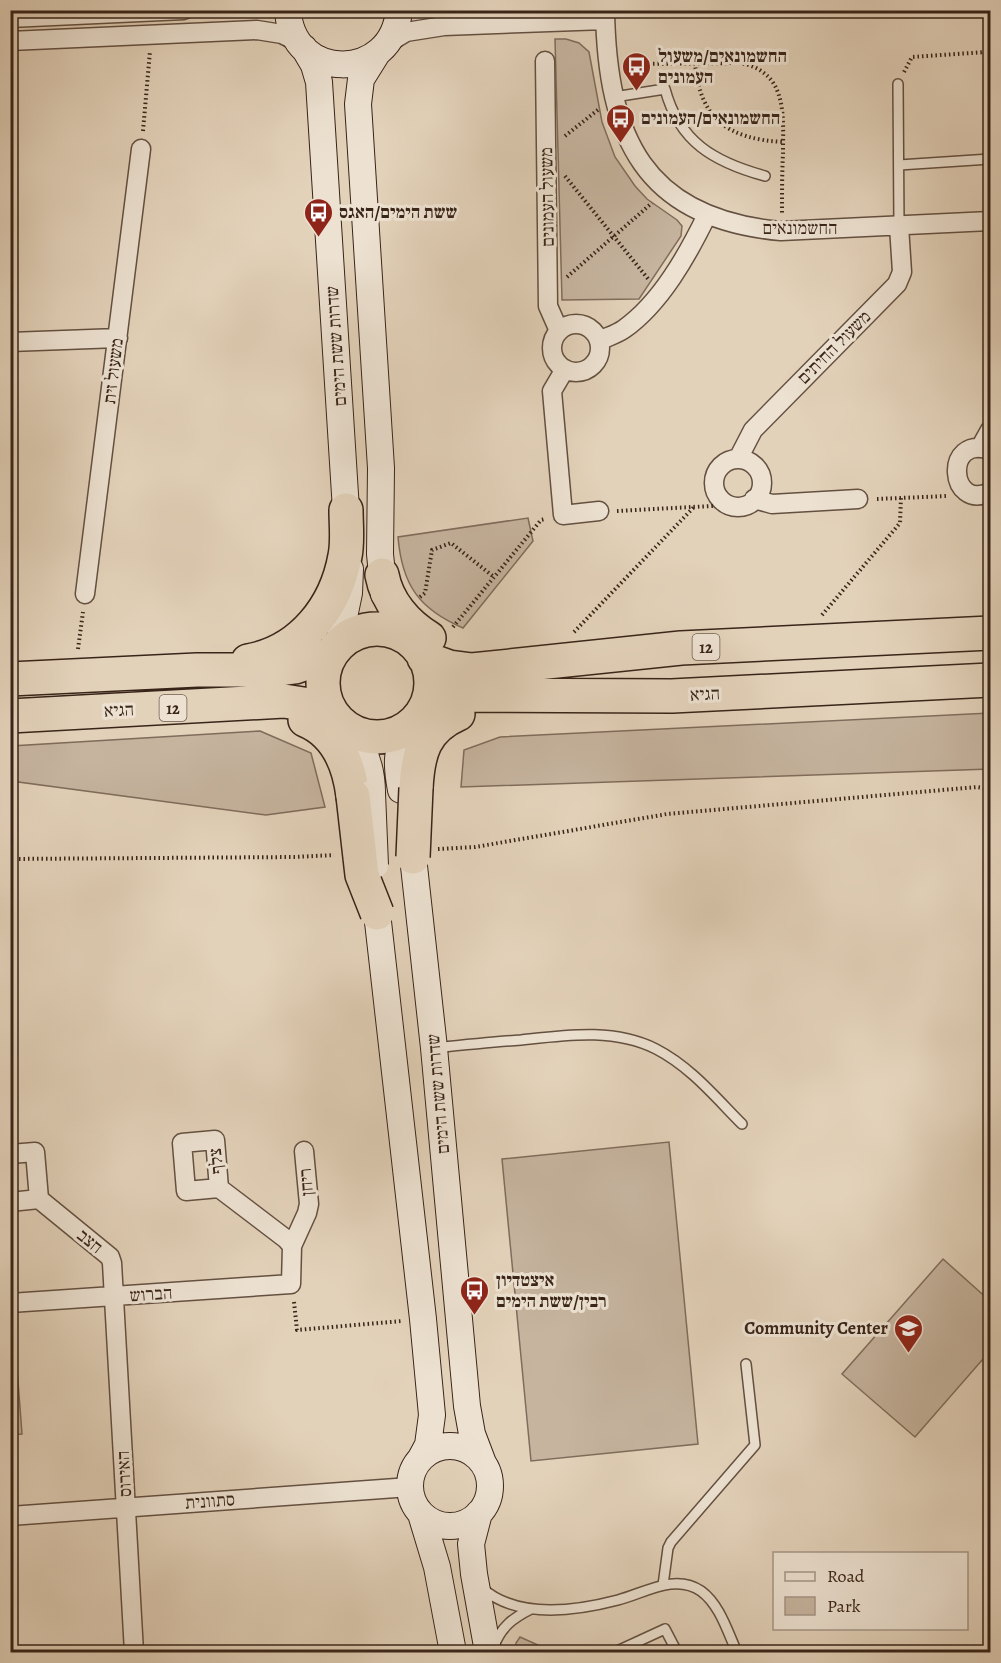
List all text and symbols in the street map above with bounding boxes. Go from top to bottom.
place label: החשמונאים/משעול העמונים [658,44,787,89]
bus stop icon: החשמונאים/משעול העמונים [621,50,653,92]
bus stop icon: החשמונאים/העמונים [604,102,636,144]
place label: החשמונאים/העמונים [641,106,780,130]
street label: משעול העמונים [534,147,560,247]
bus stop icon: ששת הימים/האגס [302,196,334,238]
place label: ששת הימים/האגס [339,200,457,224]
street label: החשמונאים [762,216,838,240]
street label: שדרות ששת הימים [320,285,352,407]
street label: משעול החיתים [792,305,876,389]
street label: משעול זית [97,337,129,405]
road number: 12 [692,634,720,660]
street label: הגיא [689,681,721,707]
road number: 12 [160,695,186,721]
street label: הגיא [103,697,135,723]
street label: שדרות ששת הימים [421,1033,455,1155]
street label: צלף [203,1147,229,1175]
street label: ריחן [293,1167,319,1197]
street label: חצב [72,1223,108,1259]
place label: איצטדיון רבין/ששת הימים [496,1268,607,1313]
bus stop icon: איצטדיון רבין/ששת הימים [459,1274,491,1316]
street label: הברוש [129,1281,173,1307]
school or university icon: Community Center [893,1312,925,1354]
place label: Community Center [744,1316,889,1340]
street label: האירוס [111,1450,137,1498]
street label: סתוונית [184,1487,236,1515]
legend [773,1552,968,1630]
text: Road [827,1564,865,1588]
text: Park [827,1594,861,1618]

